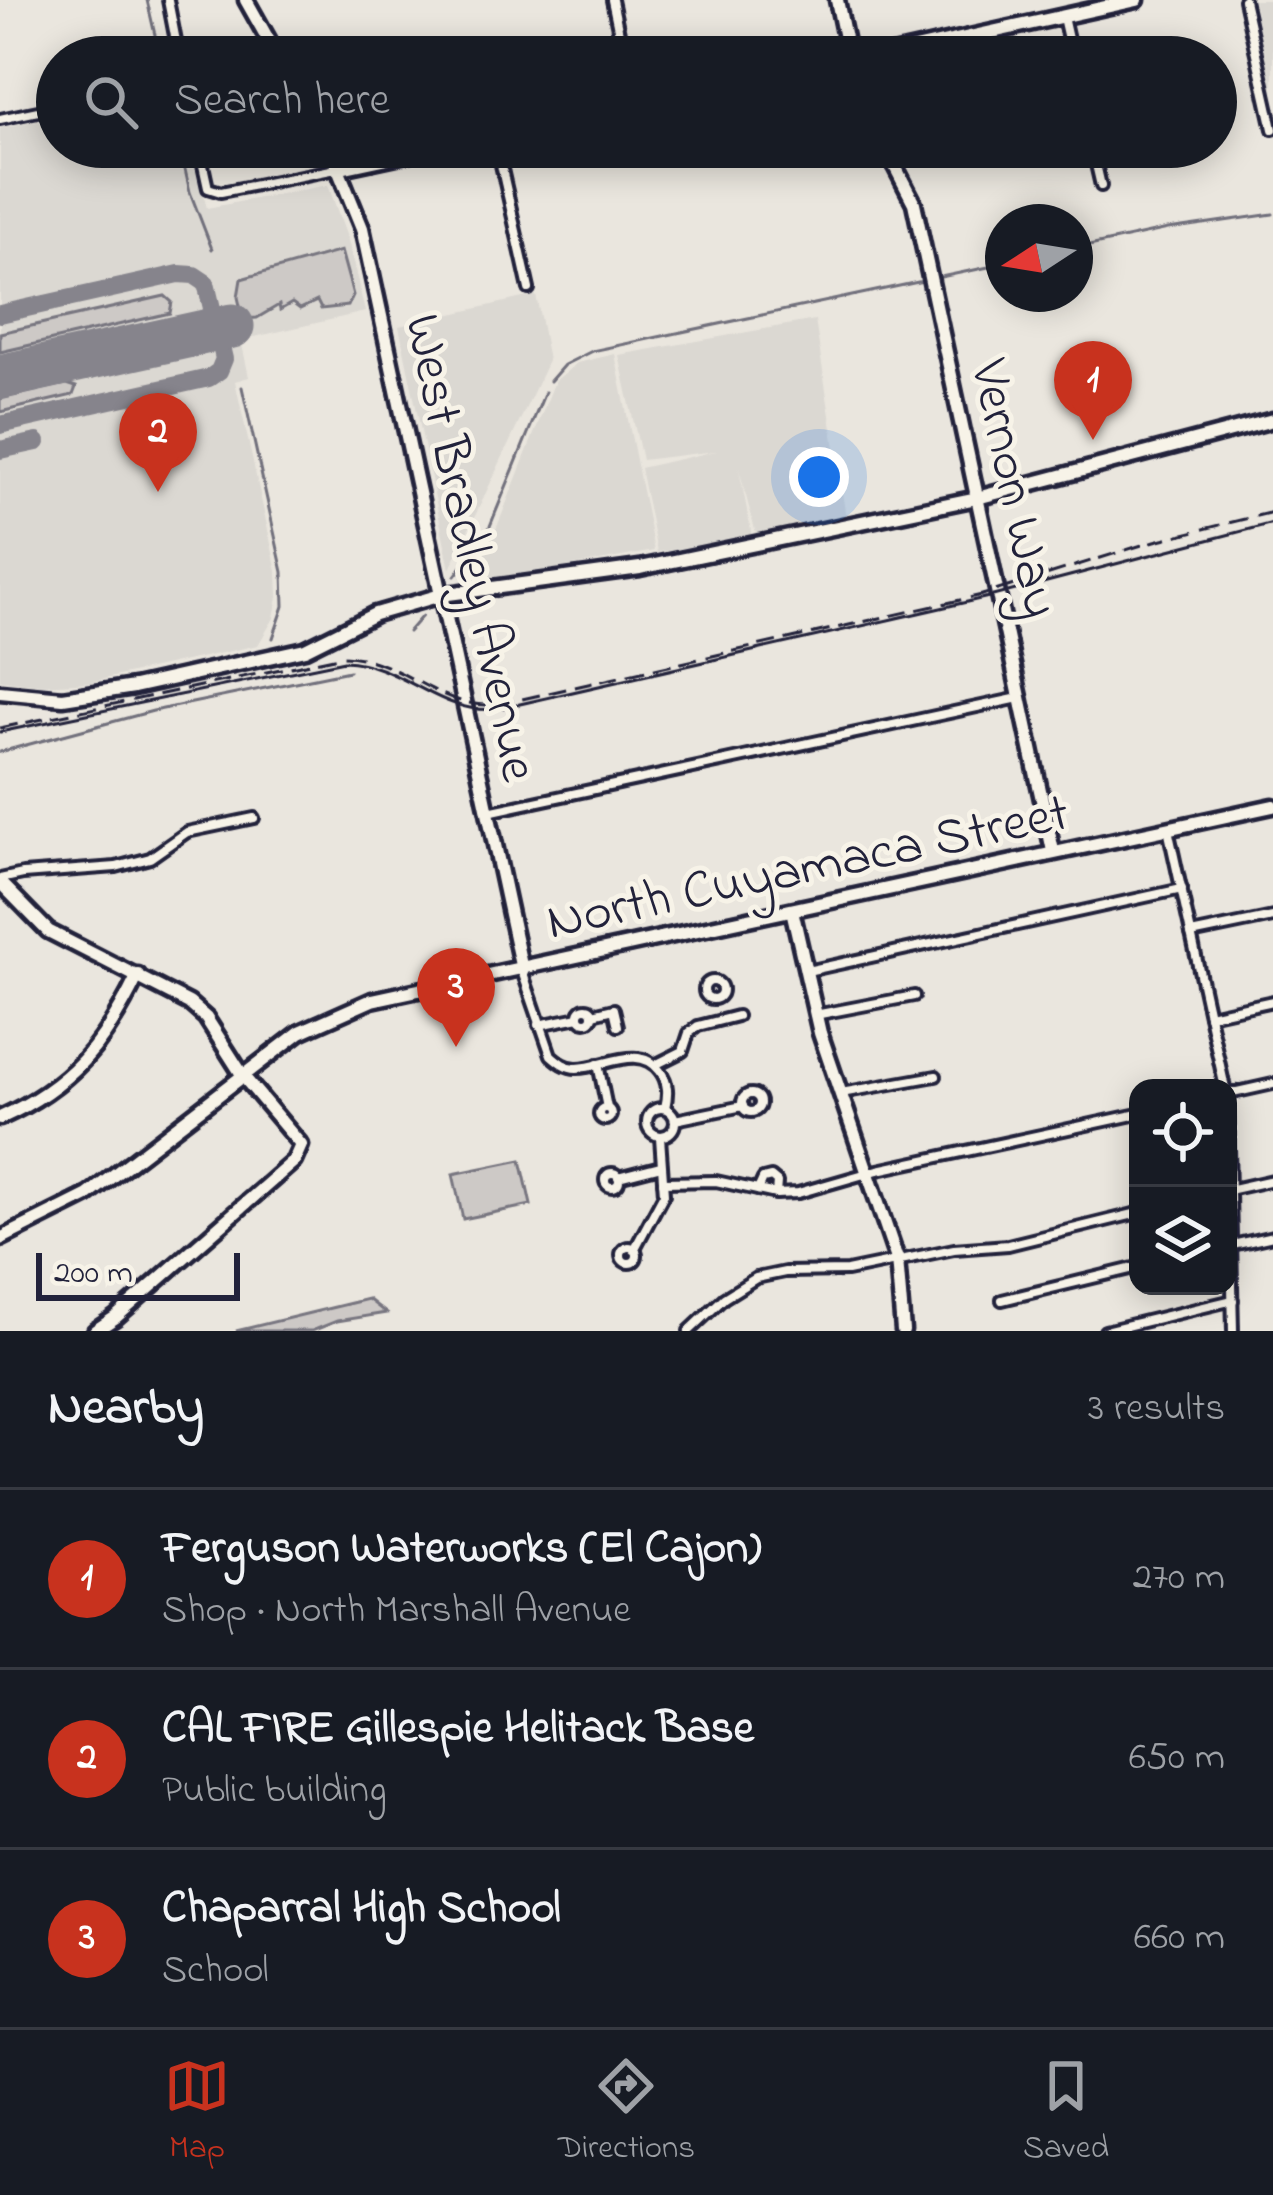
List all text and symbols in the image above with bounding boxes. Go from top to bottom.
search box [36,36,1237,168]
icon: search [78,69,144,135]
text: Search here [174,69,390,135]
north arrow [985,204,1093,312]
street label: West Bradley Avenue [380,307,556,790]
pin: 1 [1054,341,1132,440]
street label: Vernon Way [947,352,1078,626]
pin: 2 [119,393,197,492]
your location [789,447,849,507]
street label: North Cuyamaca Street [540,776,1076,963]
pin: 3 [417,948,495,1047]
map controls [1129,1079,1237,1295]
button: locate [1129,1079,1237,1187]
button: layers [1129,1187,1237,1295]
scale bar [36,1247,240,1300]
text: 200 m [54,1250,133,1298]
text: Nearby [48,1372,204,1447]
text: 3 results [1088,1381,1225,1438]
text: Ferguson Waterworks (El Cajon) [162,1517,761,1583]
text: 1 [81,1550,93,1607]
text: 270 m [1133,1550,1225,1607]
text: Shop · North Marshall Avenue [162,1583,631,1640]
text: CAL FIRE Gillespie Helitack Base [162,1697,754,1763]
text: 2 [77,1730,97,1787]
text: 650 m [1129,1730,1225,1787]
text: Public building [162,1763,387,1820]
text: Chaparral High School [162,1877,561,1943]
text: 3 [79,1910,95,1967]
text: 660 m [1134,1910,1225,1967]
text: School [162,1943,269,2000]
tab: Map [164,2053,230,2173]
tab: Directions [558,2053,695,2173]
tab: Saved [1023,2053,1109,2173]

